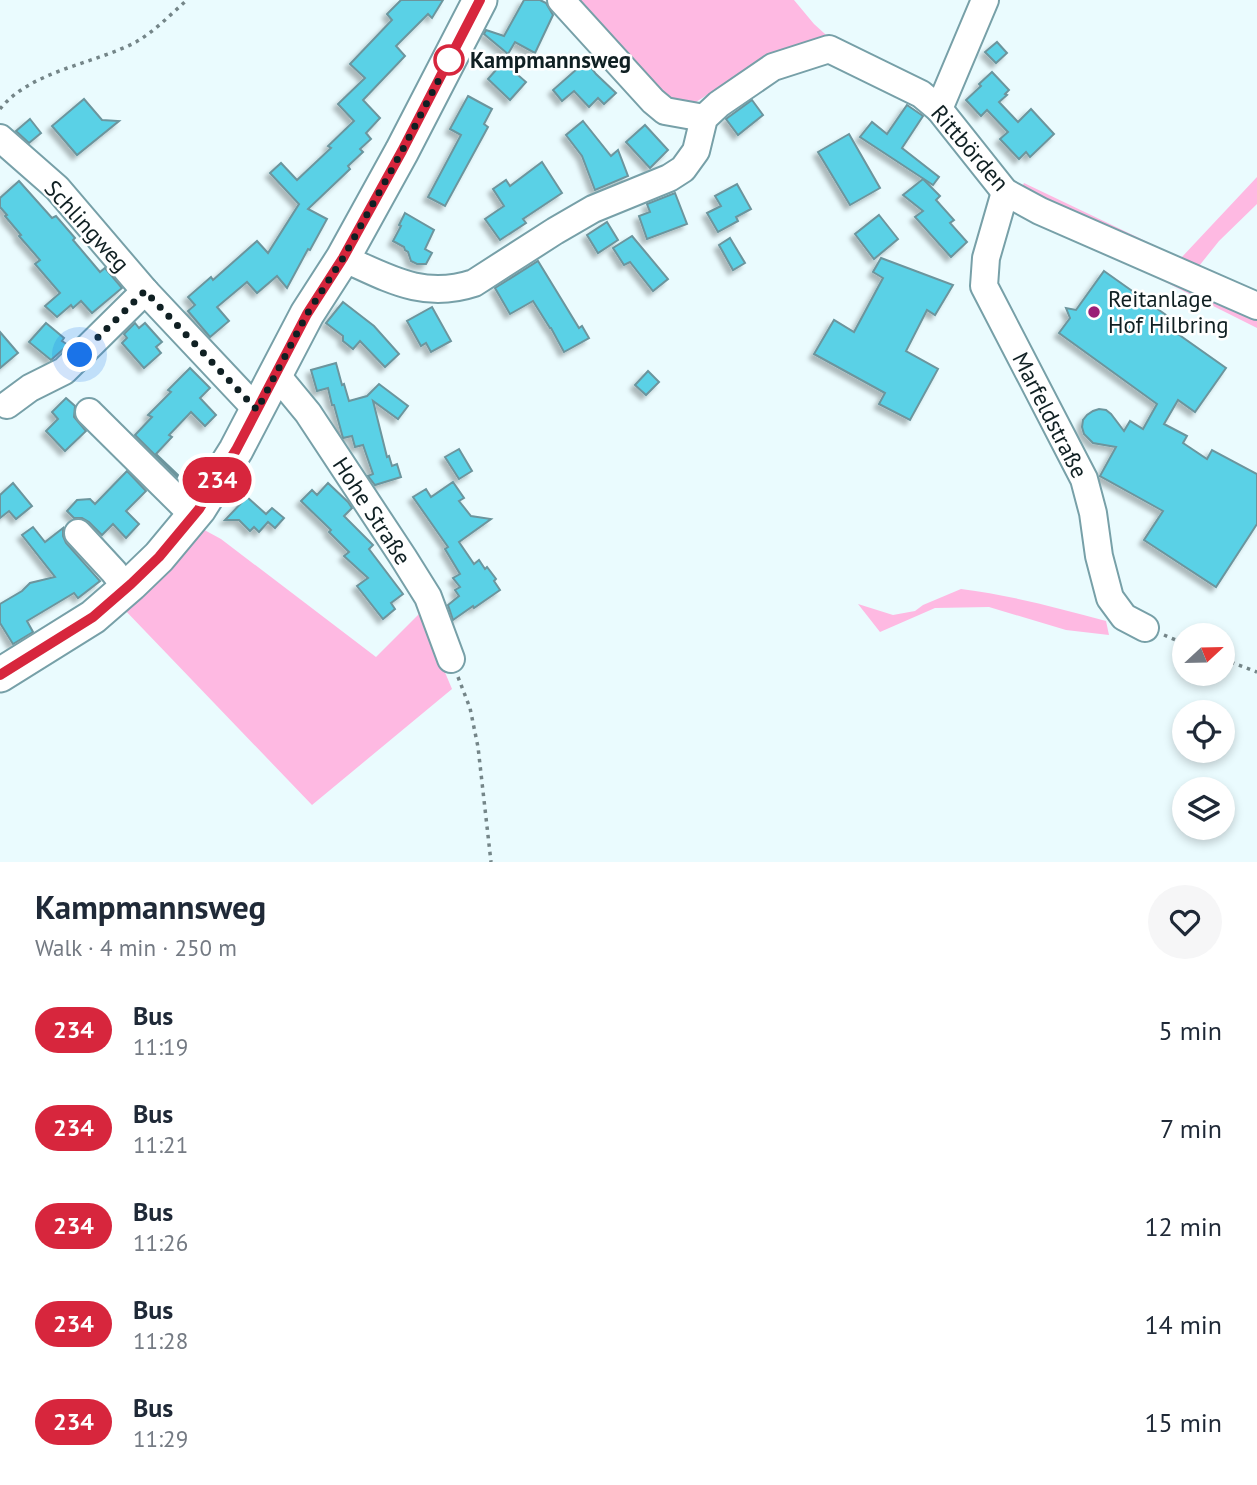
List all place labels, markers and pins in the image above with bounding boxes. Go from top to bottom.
marker: Kampmannsweg [434,45,464,75]
place label: Kampmannsweg [470,45,631,74]
place label: Reitanlage Hof Hilbring [1108,284,1229,339]
marker: Reitanlage Hof Hilbring [1086,304,1102,320]

